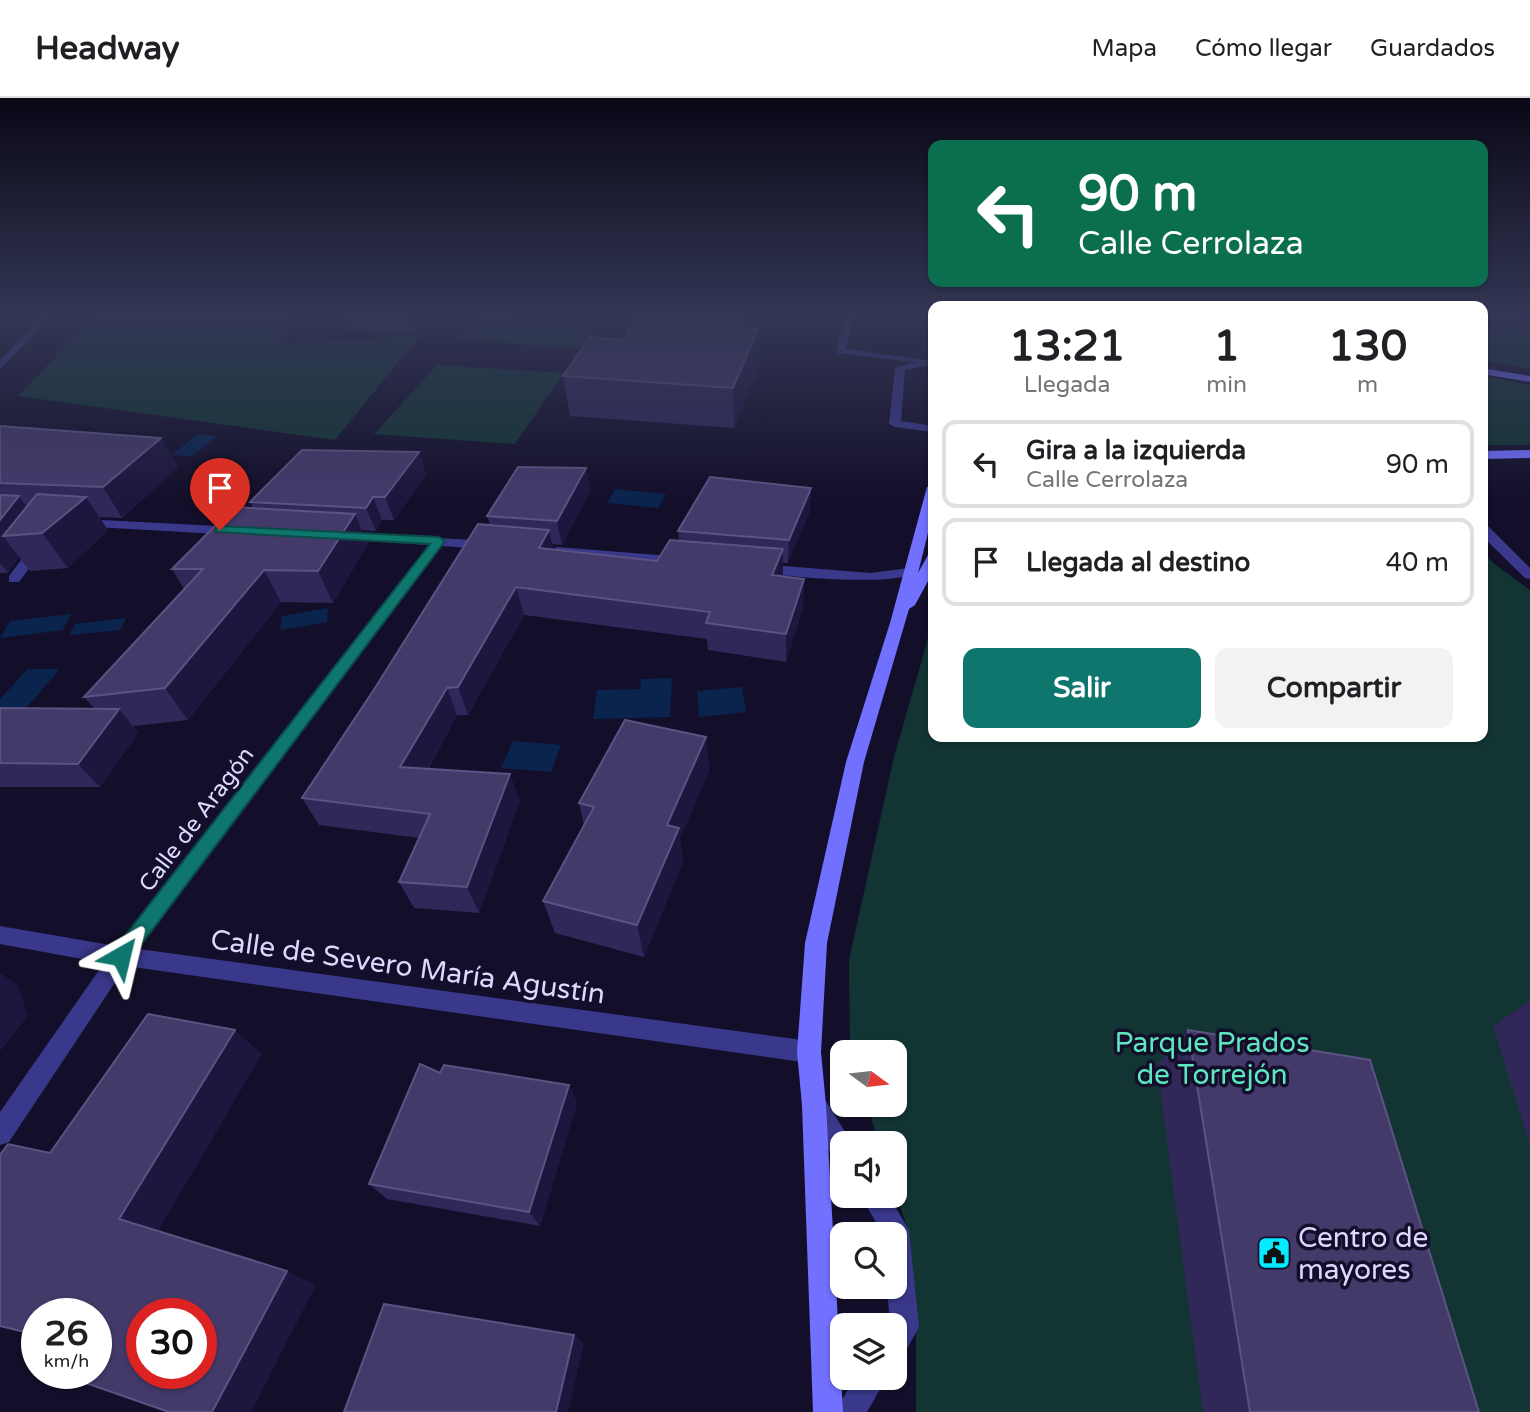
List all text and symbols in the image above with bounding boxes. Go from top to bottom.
text: Headway [35,29,179,68]
text: Mapa [1092,34,1157,63]
text: Cómo llegar [1195,34,1332,63]
text: Guardados [1370,34,1495,63]
text: 90 m [1078,165,1197,224]
icon: left [963,168,1054,259]
text: Calle Cerrolaza [1078,225,1304,263]
text: 13:21 [1009,321,1125,372]
text: 1 [1213,321,1240,372]
text: 130 [1328,321,1407,372]
text: Llegada [1024,371,1111,399]
text: min [1206,371,1247,399]
text: m [1357,371,1378,399]
text: Gira a la izquierda [1026,435,1246,466]
icon: left [967,445,1005,483]
text: 90 m [1386,449,1449,480]
pin [190,458,250,530]
text: Calle Cerrolaza [1026,466,1188,494]
icon: arrive [201,469,239,507]
icon: arrive [967,543,1005,581]
text: Llegada al destino [1026,547,1250,578]
text: 40 m [1386,547,1449,578]
button: Salir [963,648,1201,728]
button: Compartir [1215,648,1453,728]
street label: Calle de Aragón [133,742,260,898]
position arrow [84,919,158,993]
street label: Calle de Severo María Agustín [208,922,607,1012]
park label: Parque Prados de Torrejón [1114,1026,1310,1092]
north arrow [830,1040,906,1116]
map controls [830,1040,907,1390]
button: sound [830,1131,907,1208]
place label: Centro de mayores [1298,1221,1428,1287]
button: search [830,1222,907,1299]
public building icon: Centro de mayores [1255,1234,1293,1272]
speed limit sign: 30 [126,1298,217,1389]
text: 26 [45,1313,88,1355]
button: layers [830,1313,907,1390]
text: km/h [44,1350,89,1372]

